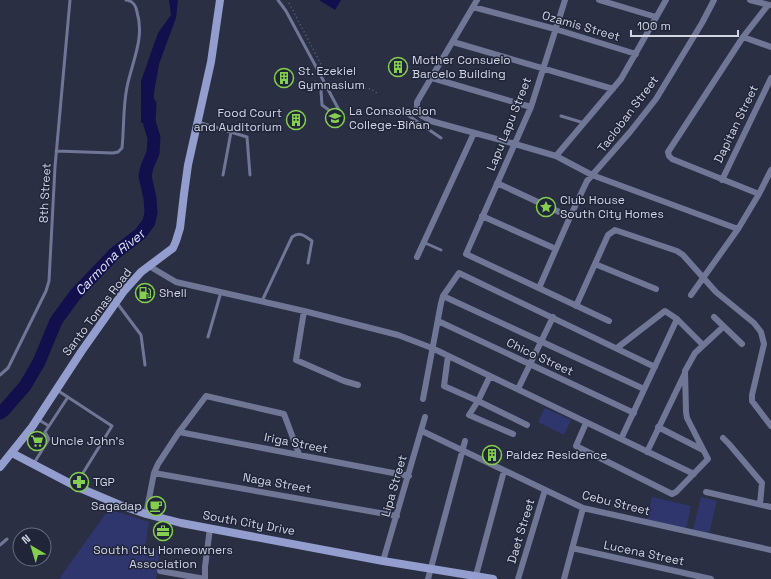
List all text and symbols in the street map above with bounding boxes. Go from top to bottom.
street label: Ozamis Street [540,7,622,45]
scale bar [631,12,738,38]
text: 100 m [637,18,671,34]
place label: Mother Consuelo Barcelo Building [412,52,511,82]
building icon: Mother Consuelo Barcelo Building [387,56,409,78]
place label: St. Ezekiel Gymnasium [298,63,365,93]
building icon: St. Ezekiel Gymnasium [273,67,295,89]
street label: Tacloban Street [594,72,662,156]
street label: Lapu Lapu Street [483,75,535,173]
street label: Dapitan Street [710,82,762,166]
place label: La Consolacion College-Biñan [349,103,436,133]
place label: Food Court and Auditorium [194,105,282,135]
school or university icon: La Consolacion College-Biñan [324,107,346,129]
building icon: Food Court and Auditorium [285,109,307,131]
street label: 8th Street [35,163,55,223]
place label: Club House South City Homes [560,192,664,222]
place icon: Club House South City Homes [535,196,557,218]
water label: Carmona River [71,225,150,299]
street label: Santo Tomas Road [59,265,135,359]
fuel station icon: Shell [134,282,156,304]
place label: Shell [159,285,187,301]
street label: Chico Street [504,334,576,380]
street label: Iriga Street [263,429,329,457]
supermarket icon: Uncle John's [26,430,48,452]
place label: Uncle John's [51,433,125,449]
building icon: Paldez Residence [481,444,503,466]
place label: Paldez Residence [506,447,607,463]
street label: Lipa Street [378,453,410,519]
street label: Naga Street [242,469,312,497]
pharmacy icon: TGP [68,471,90,493]
place label: TGP [93,474,115,490]
street label: Cebu Street [580,487,652,519]
cafe icon: Sagadap [145,495,167,517]
street label: Daet Street [504,497,538,565]
place label: Sagadap [91,498,142,514]
street label: South City Drive [202,507,296,539]
office icon: South City Homeowners Association [152,520,174,542]
north arrow [12,527,52,567]
text: N [19,531,33,547]
street label: Lucena Street [602,537,686,569]
place label: South City Homeowners Association [93,542,233,572]

